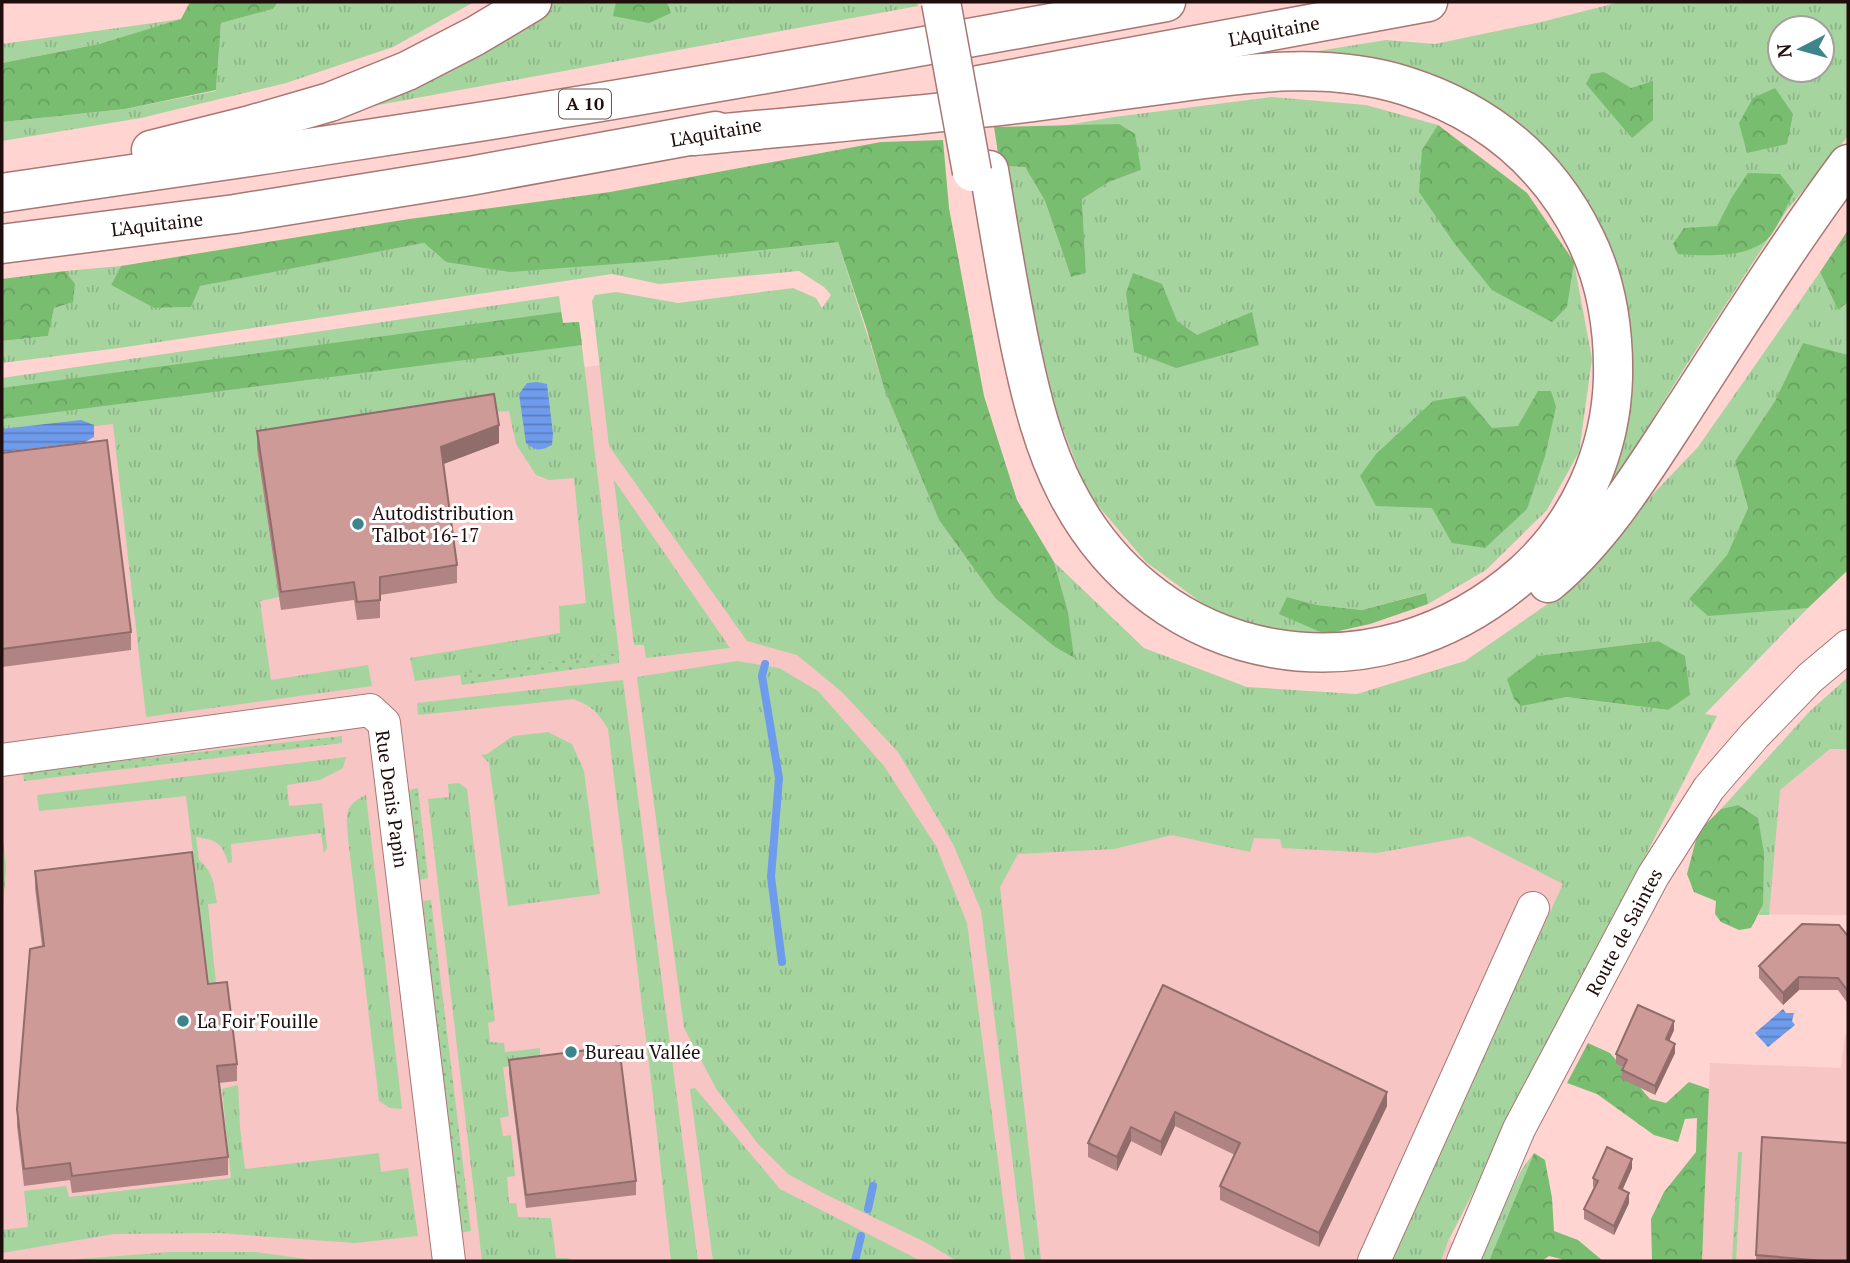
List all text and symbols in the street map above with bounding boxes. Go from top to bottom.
street label: L'Aquitaine [1226,9,1322,52]
north arrow [1766,14,1836,84]
text: N [1770,42,1797,59]
road number: A 10 [559,90,611,119]
street label: L'Aquitaine [668,111,764,152]
street label: L'Aquitaine [109,205,204,242]
place label: Autodistribution Talbot 16-17 [372,500,514,547]
marker: Autodistribution Talbot 16-17 [350,516,366,532]
street label: Rue Denis Papin [370,729,415,869]
street label: Route de Saintes [1579,864,1668,1000]
place label: La Foir'Fouille [197,1008,318,1033]
marker: La Foir'Fouille [175,1013,191,1029]
place label: Bureau Vallée [585,1039,701,1064]
marker: Bureau Vallée [563,1044,579,1060]

